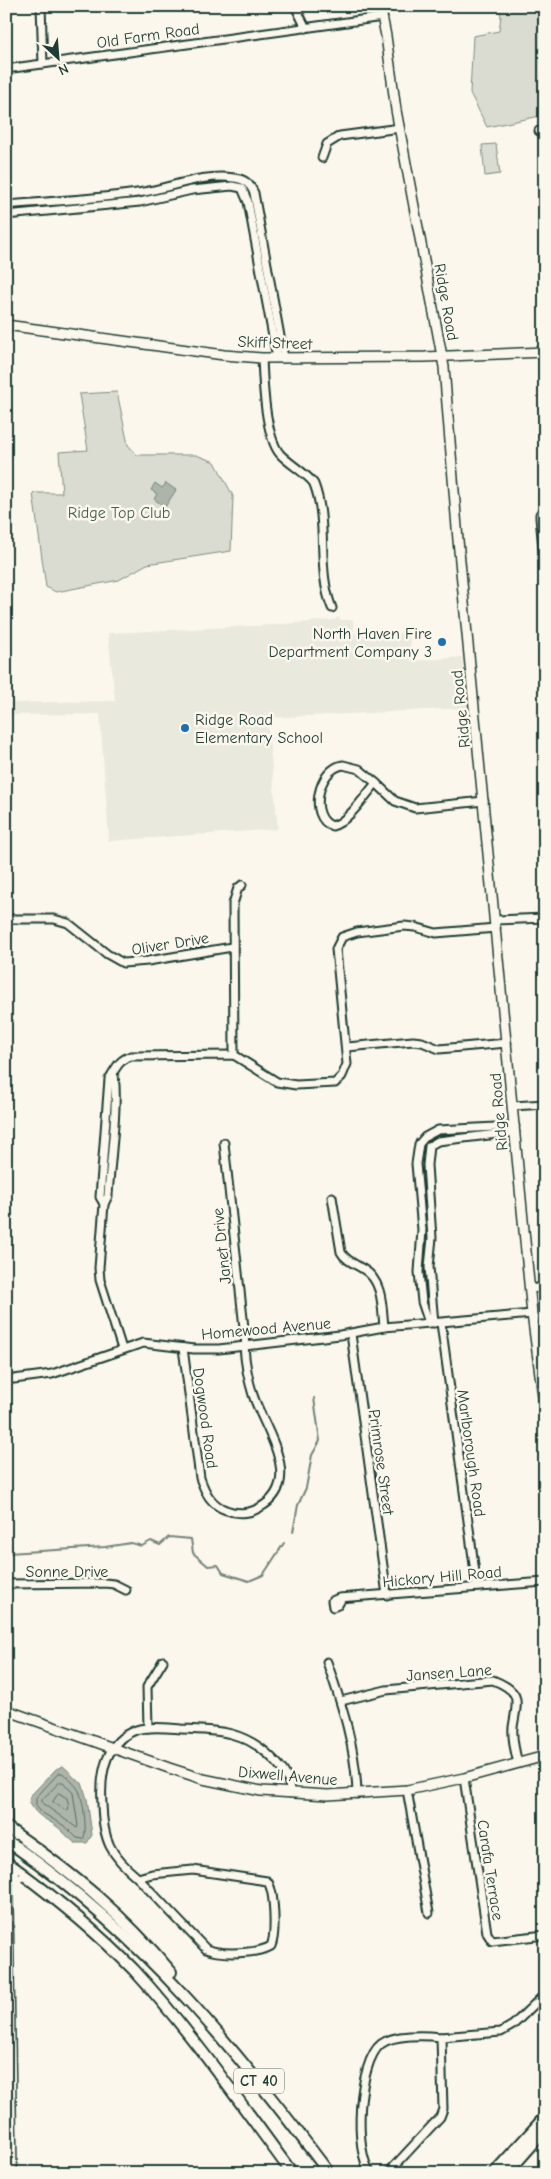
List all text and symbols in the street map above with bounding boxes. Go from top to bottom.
street label: Old Farm Road [96,20,201,52]
north arrow [32,32,82,82]
text: N [56,60,71,79]
street label: Ridge Road [430,262,462,342]
street label: Skiff Street [237,333,313,353]
park label: Ridge Top Club [68,504,170,522]
place label: North Haven Fire Department Company 3 [269,625,432,661]
marker: North Haven Fire Department Company 3 [436,636,448,648]
street label: Ridge Road [448,669,474,749]
place label: Ridge Road Elementary School [195,711,323,747]
marker: Ridge Road Elementary School [179,722,191,734]
street label: Oliver Drive [130,929,210,959]
street label: Ridge Road [487,1072,511,1152]
street label: Janet Drive [209,1207,235,1285]
street label: Homewood Avenue [201,1314,332,1344]
street label: Dogwood Road [189,1367,221,1470]
street label: Marlborough Road [453,1388,489,1518]
street label: Primrose Street [365,1408,397,1517]
street label: Sonne Drive [26,1563,108,1581]
street label: Hickory Hill Road [382,1563,503,1591]
street label: Jansen Lane [405,1661,493,1685]
street label: Dixwell Avenue [237,1763,338,1789]
street label: Carafa Terrace [473,1819,507,1922]
road number: CT 40 [234,2068,284,2094]

